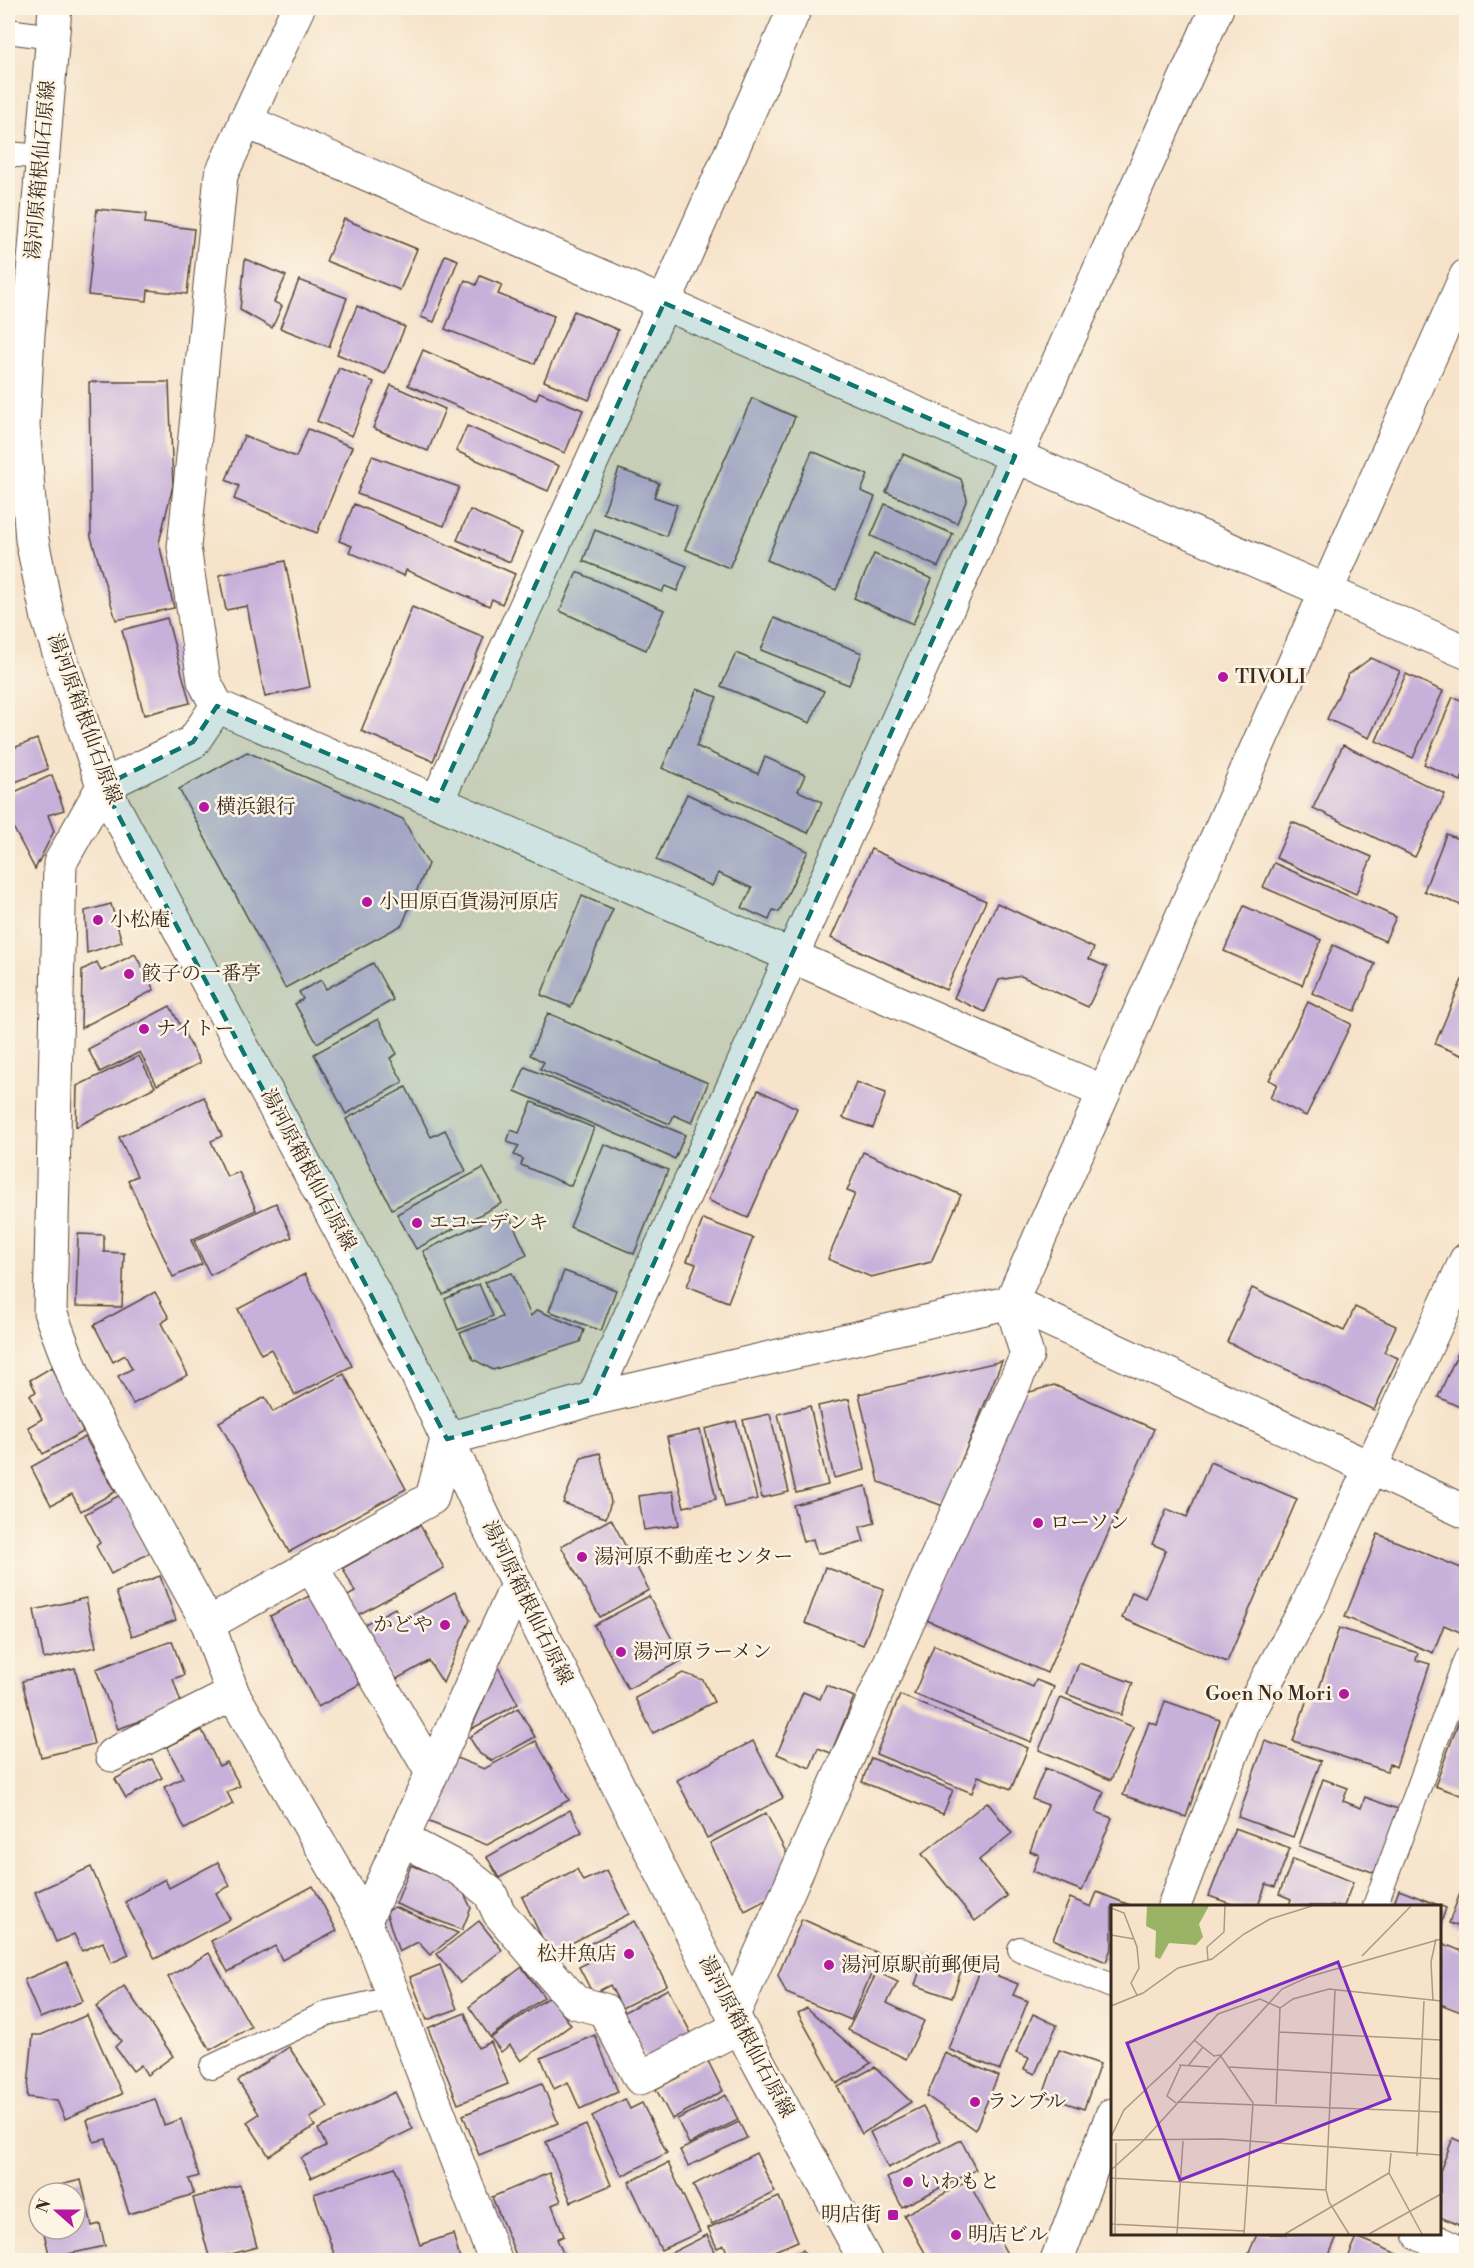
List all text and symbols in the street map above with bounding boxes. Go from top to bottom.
street label: 湯河原箱根仙石原線 [21,79,61,261]
street label: 湯河原箱根仙石原線 [41,630,127,808]
place label: TIVOLI [1235,665,1306,690]
marker: TIVOLI [1216,670,1230,684]
place label: 横浜銀行 [216,795,296,820]
marker: 横浜銀行 [197,800,211,814]
place label: 小田原百貨湯河原店 [379,890,559,915]
marker: 小田原百貨湯河原店 [360,895,374,909]
place label: 小松庵 [110,908,170,933]
marker: 小松庵 [91,913,105,927]
place label: 餃子の一番亭 [141,962,261,987]
marker: 餃子の一番亭 [122,967,136,981]
place label: ナイトー [156,1017,235,1042]
marker: ナイトー [137,1022,151,1036]
street label: 湯河原箱根仙石原線 [255,1085,361,1255]
place label: エコーデンキ [429,1211,549,1236]
marker: エコーデンキ [410,1216,424,1230]
place label: ローソン [1050,1511,1129,1536]
marker: ローソン [1031,1516,1045,1530]
street label: 湯河原箱根仙石原線 [476,1517,578,1689]
place label: 湯河原不動産センター [594,1545,793,1570]
marker: 湯河原不動産センター [575,1550,589,1564]
place label: かどや [373,1613,433,1638]
marker: かどや [438,1618,452,1632]
place label: 湯河原ラーメン [633,1640,772,1665]
marker: 湯河原ラーメン [614,1645,628,1659]
place label: Goen No Mori [1205,1682,1332,1707]
marker: Goen No Mori [1337,1687,1351,1701]
inset map [1111,1905,1441,2235]
place label: 松井魚店 [537,1942,617,1967]
marker: 松井魚店 [622,1947,636,1961]
street label: 湯河原箱根仙石原線 [693,1952,799,2122]
place label: 湯河原駅前郵便局 [841,1953,1001,1978]
marker: 湯河原駅前郵便局 [822,1958,836,1972]
place label: ランブル [987,2090,1066,2115]
marker: ランブル [968,2095,982,2109]
place label: いわもと [920,2170,1000,2195]
marker: いわもと [901,2175,915,2189]
north arrow [27,2181,87,2241]
text: N [32,2196,56,2215]
place label: 明店街 [821,2203,881,2228]
marker: 明店街 [886,2208,900,2222]
place label: 明店ビル [968,2223,1048,2248]
marker: 明店ビル [949,2228,963,2242]

